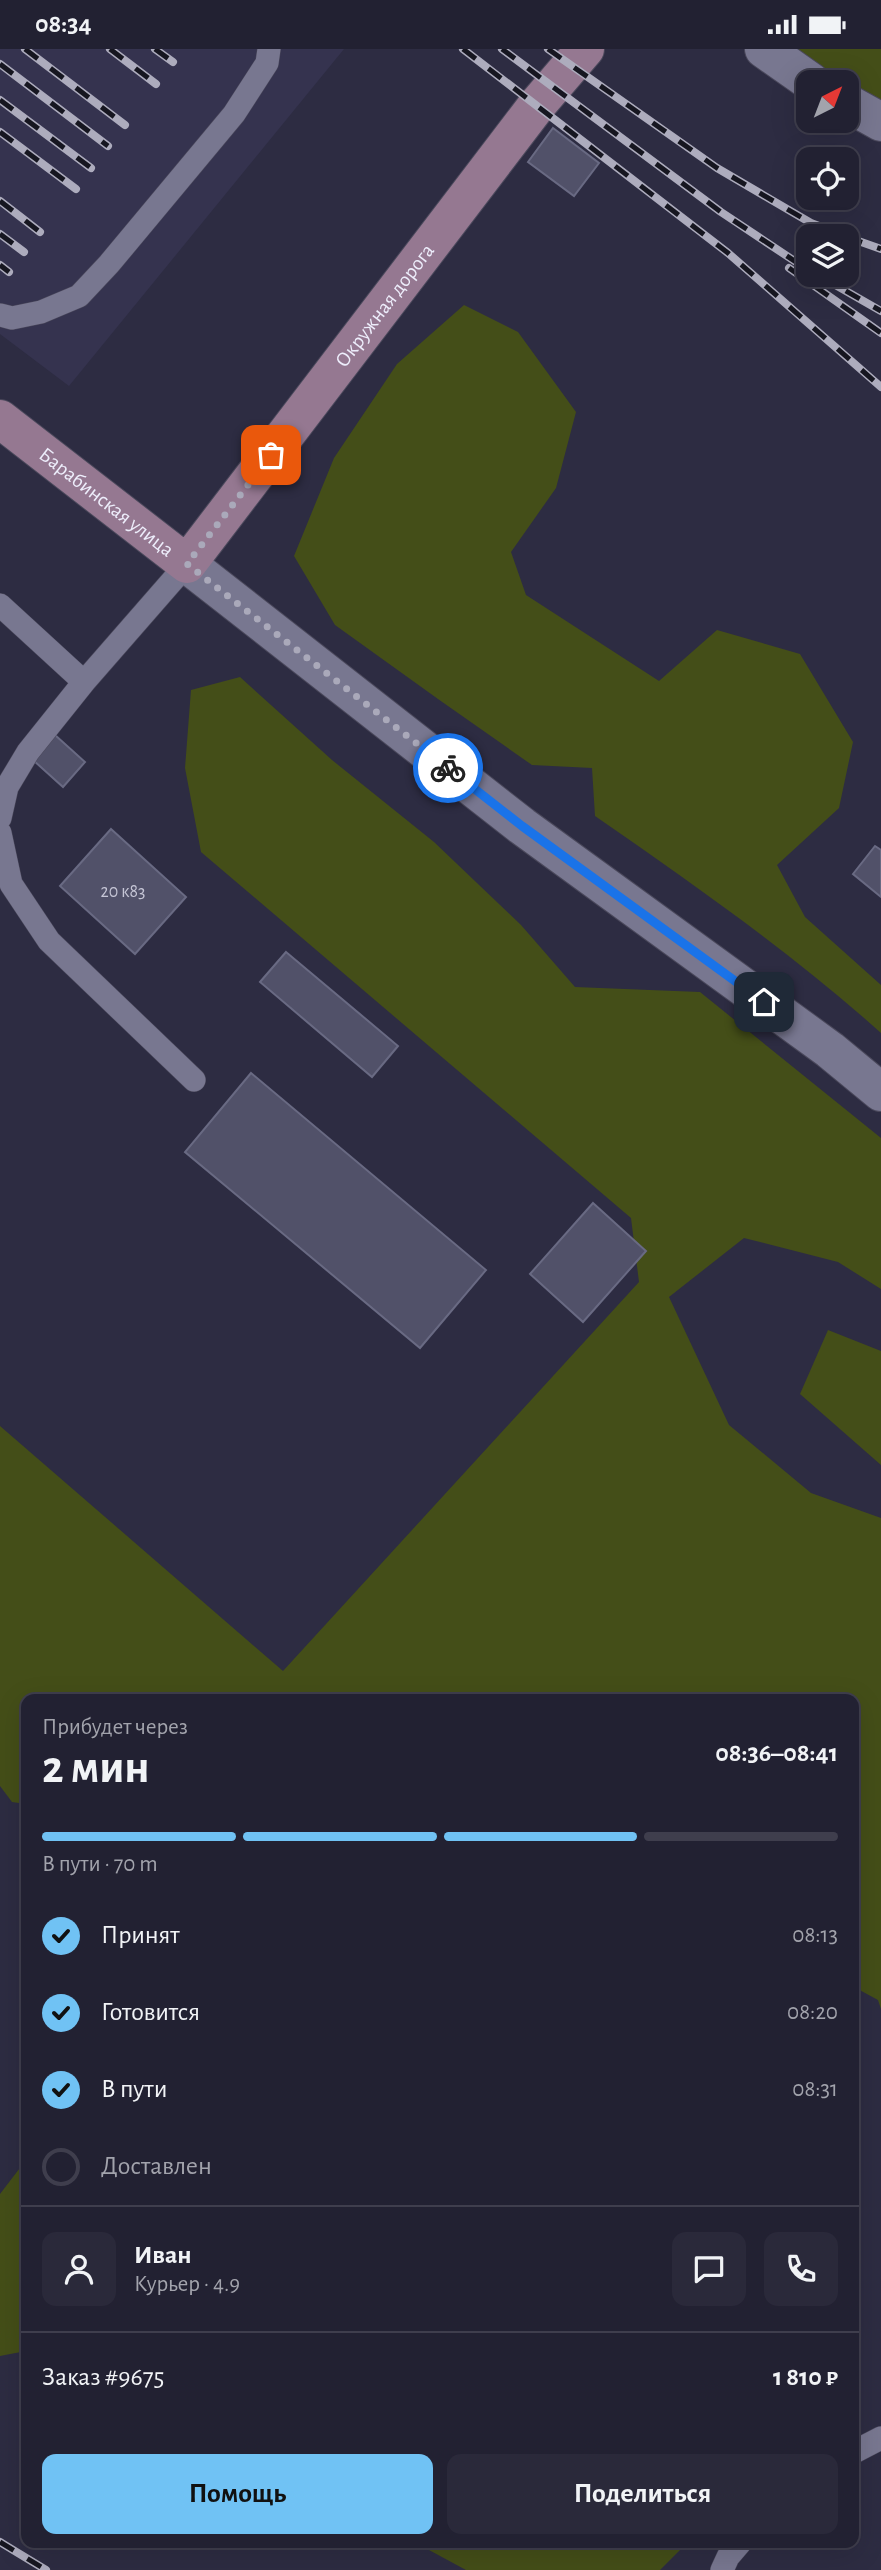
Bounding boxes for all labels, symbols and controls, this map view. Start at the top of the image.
text: 08:34 [35,11,92,37]
north arrow [796,70,859,133]
map controls [796,70,859,287]
button: locate [796,147,859,210]
button: layers [796,224,859,287]
street label: Окружная дорога [331,239,438,371]
pin [241,425,301,485]
icon: bag [252,436,290,474]
street label: Барабинская улица [35,443,178,561]
courier [413,733,483,803]
icon: bike [429,749,467,787]
house number: 20 к83 [101,883,145,901]
pin [734,972,794,1032]
icon: home [745,983,783,1021]
text: Прибудет через [42,1716,188,1739]
text: 08:36–08:41 [715,1740,838,1766]
text: 2 мин [42,1745,150,1791]
text: В пути · 70 m [42,1853,158,1876]
icon: check [42,1917,80,1955]
text: Принят [101,1922,180,1948]
text: 08:13 [792,1924,838,1947]
icon: check [42,1994,80,2032]
text: Готовится [101,1999,200,2025]
text: 08:20 [787,2001,838,2024]
icon: check [42,2071,80,2109]
text: В пути [101,2076,167,2102]
text: 08:31 [792,2078,838,2101]
text: Доставлен [101,2153,212,2179]
button: person [42,2232,116,2306]
button: chat [672,2232,746,2306]
button: phone [764,2232,838,2306]
text: Иван [134,2242,192,2268]
text: Курьер · 4.9 [134,2273,240,2296]
text: Заказ #9675 [42,2364,164,2390]
text: 1 810 ₽ [773,2364,838,2390]
button: Помощь [42,2454,433,2534]
button: Поделиться [447,2454,838,2534]

